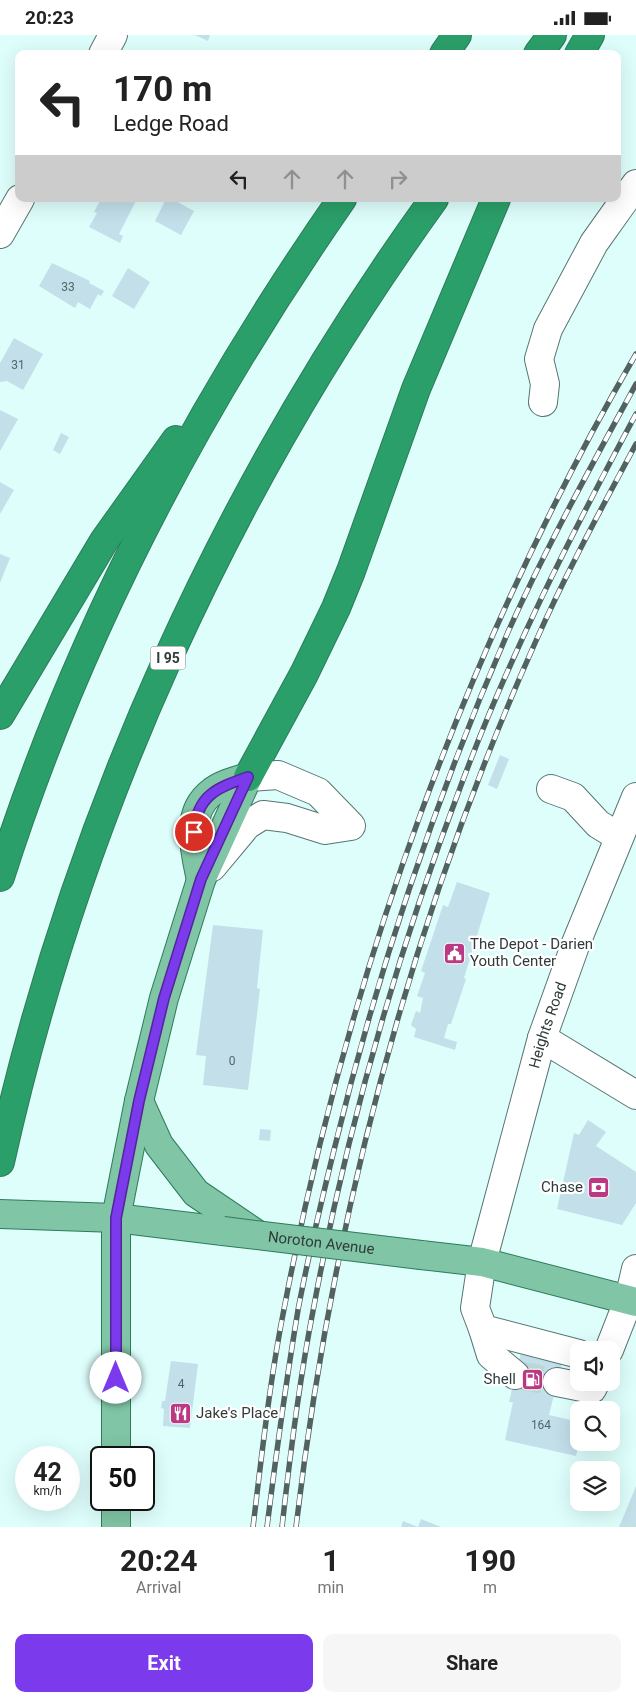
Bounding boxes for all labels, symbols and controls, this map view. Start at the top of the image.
text: 20:23 [25,6,74,29]
text: 170 m [113,69,212,110]
icon: left [30,70,95,135]
text: Ledge Road [113,111,229,136]
icon: left [225,165,253,193]
icon: ahead [278,165,306,193]
icon: ahead [331,165,359,193]
icon: right [384,165,412,193]
house number: 33 [61,280,75,294]
house number: 31 [11,358,25,372]
road number: I 95 [150,647,186,669]
pin [173,811,215,853]
icon: arrive [180,818,208,846]
place label: The Depot - Darien Youth Center [470,935,593,970]
public building icon: The Depot - Darien Youth Center [442,941,466,965]
street label: Heights Road [525,980,570,1070]
house number: 0 [229,1054,236,1068]
bank icon: Chase [587,1175,611,1199]
place label: Chase [541,1178,583,1196]
street label: Noroton Avenue [267,1228,376,1258]
map controls [570,1341,620,1511]
button: sound [570,1341,620,1391]
position arrow [89,1351,141,1403]
fuel station icon: Shell [520,1367,544,1391]
place label: Shell [484,1370,516,1388]
house number: 4 [178,1377,185,1391]
restaurant icon: Jake's Place [168,1401,192,1425]
button: search [570,1401,620,1451]
place label: Jake's Place [196,1404,278,1422]
house number: 164 [531,1418,551,1432]
speed limit sign: 50 [90,1446,155,1511]
text: 42 [33,1458,62,1487]
button: layers [570,1461,620,1511]
text: km/h [33,1484,62,1498]
text: 20:24 [120,1543,197,1578]
text: 1 [322,1543,339,1578]
text: 190 [464,1543,516,1578]
text: Arrival [136,1578,181,1597]
text: min [317,1578,344,1597]
text: m [483,1578,497,1597]
button: Exit [15,1634,313,1692]
button: Share [323,1634,621,1692]

